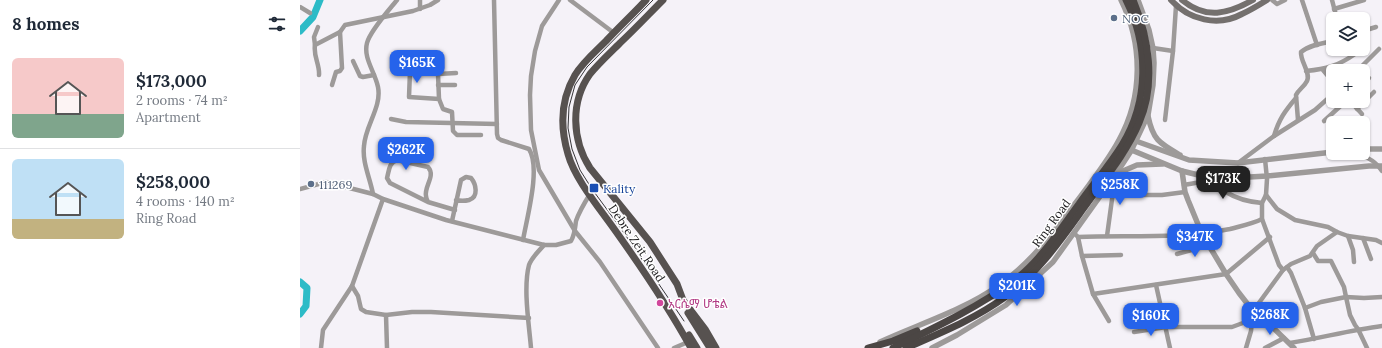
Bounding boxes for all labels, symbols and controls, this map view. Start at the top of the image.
place label: NOC [1122,11,1150,26]
map controls [1326,12,1370,160]
button: layers [1326,12,1370,56]
text: 8 homes [12,13,79,35]
icon: filters [266,13,288,35]
marker: NOC [1109,13,1119,23]
pin: $165K [389,50,445,84]
text: $165K [399,54,435,71]
button: + [1326,64,1370,108]
text: $173,000 [136,70,207,92]
icon: home [44,74,92,122]
text: 2 rooms · 74 m² [136,92,228,109]
text: Apartment [136,109,201,126]
button: − [1326,116,1370,160]
pin: $262K [378,137,434,171]
text: $262K [387,141,425,158]
pin: $173K [1195,166,1251,200]
text: $173K [1205,170,1241,187]
text: $258,000 [136,171,210,193]
pin: $258K [1092,172,1148,206]
icon: home [44,175,92,223]
text: $258K [1101,176,1139,193]
place label: 111269 [319,177,352,192]
marker: 111269 [306,179,316,189]
place label: Kality [603,181,636,196]
marker: Kality [588,182,600,194]
text: 4 rooms · 140 m² [136,193,235,210]
street label: Ring Road [1029,196,1073,250]
street label: Debre Zeit Road [606,201,668,285]
text: Ring Road [136,210,196,227]
pin: $347K [1167,224,1223,258]
text: $347K [1176,228,1214,245]
pin: $201K [989,273,1045,307]
text: $201K [998,277,1036,294]
place label: አርሴማ ሆቴል [668,296,728,311]
marker: አርሴማ ሆቴል [655,298,665,308]
pin: $268K [1242,302,1298,336]
pin: $160K [1123,303,1179,337]
text: $268K [1251,306,1289,323]
text: $160K [1132,307,1170,324]

